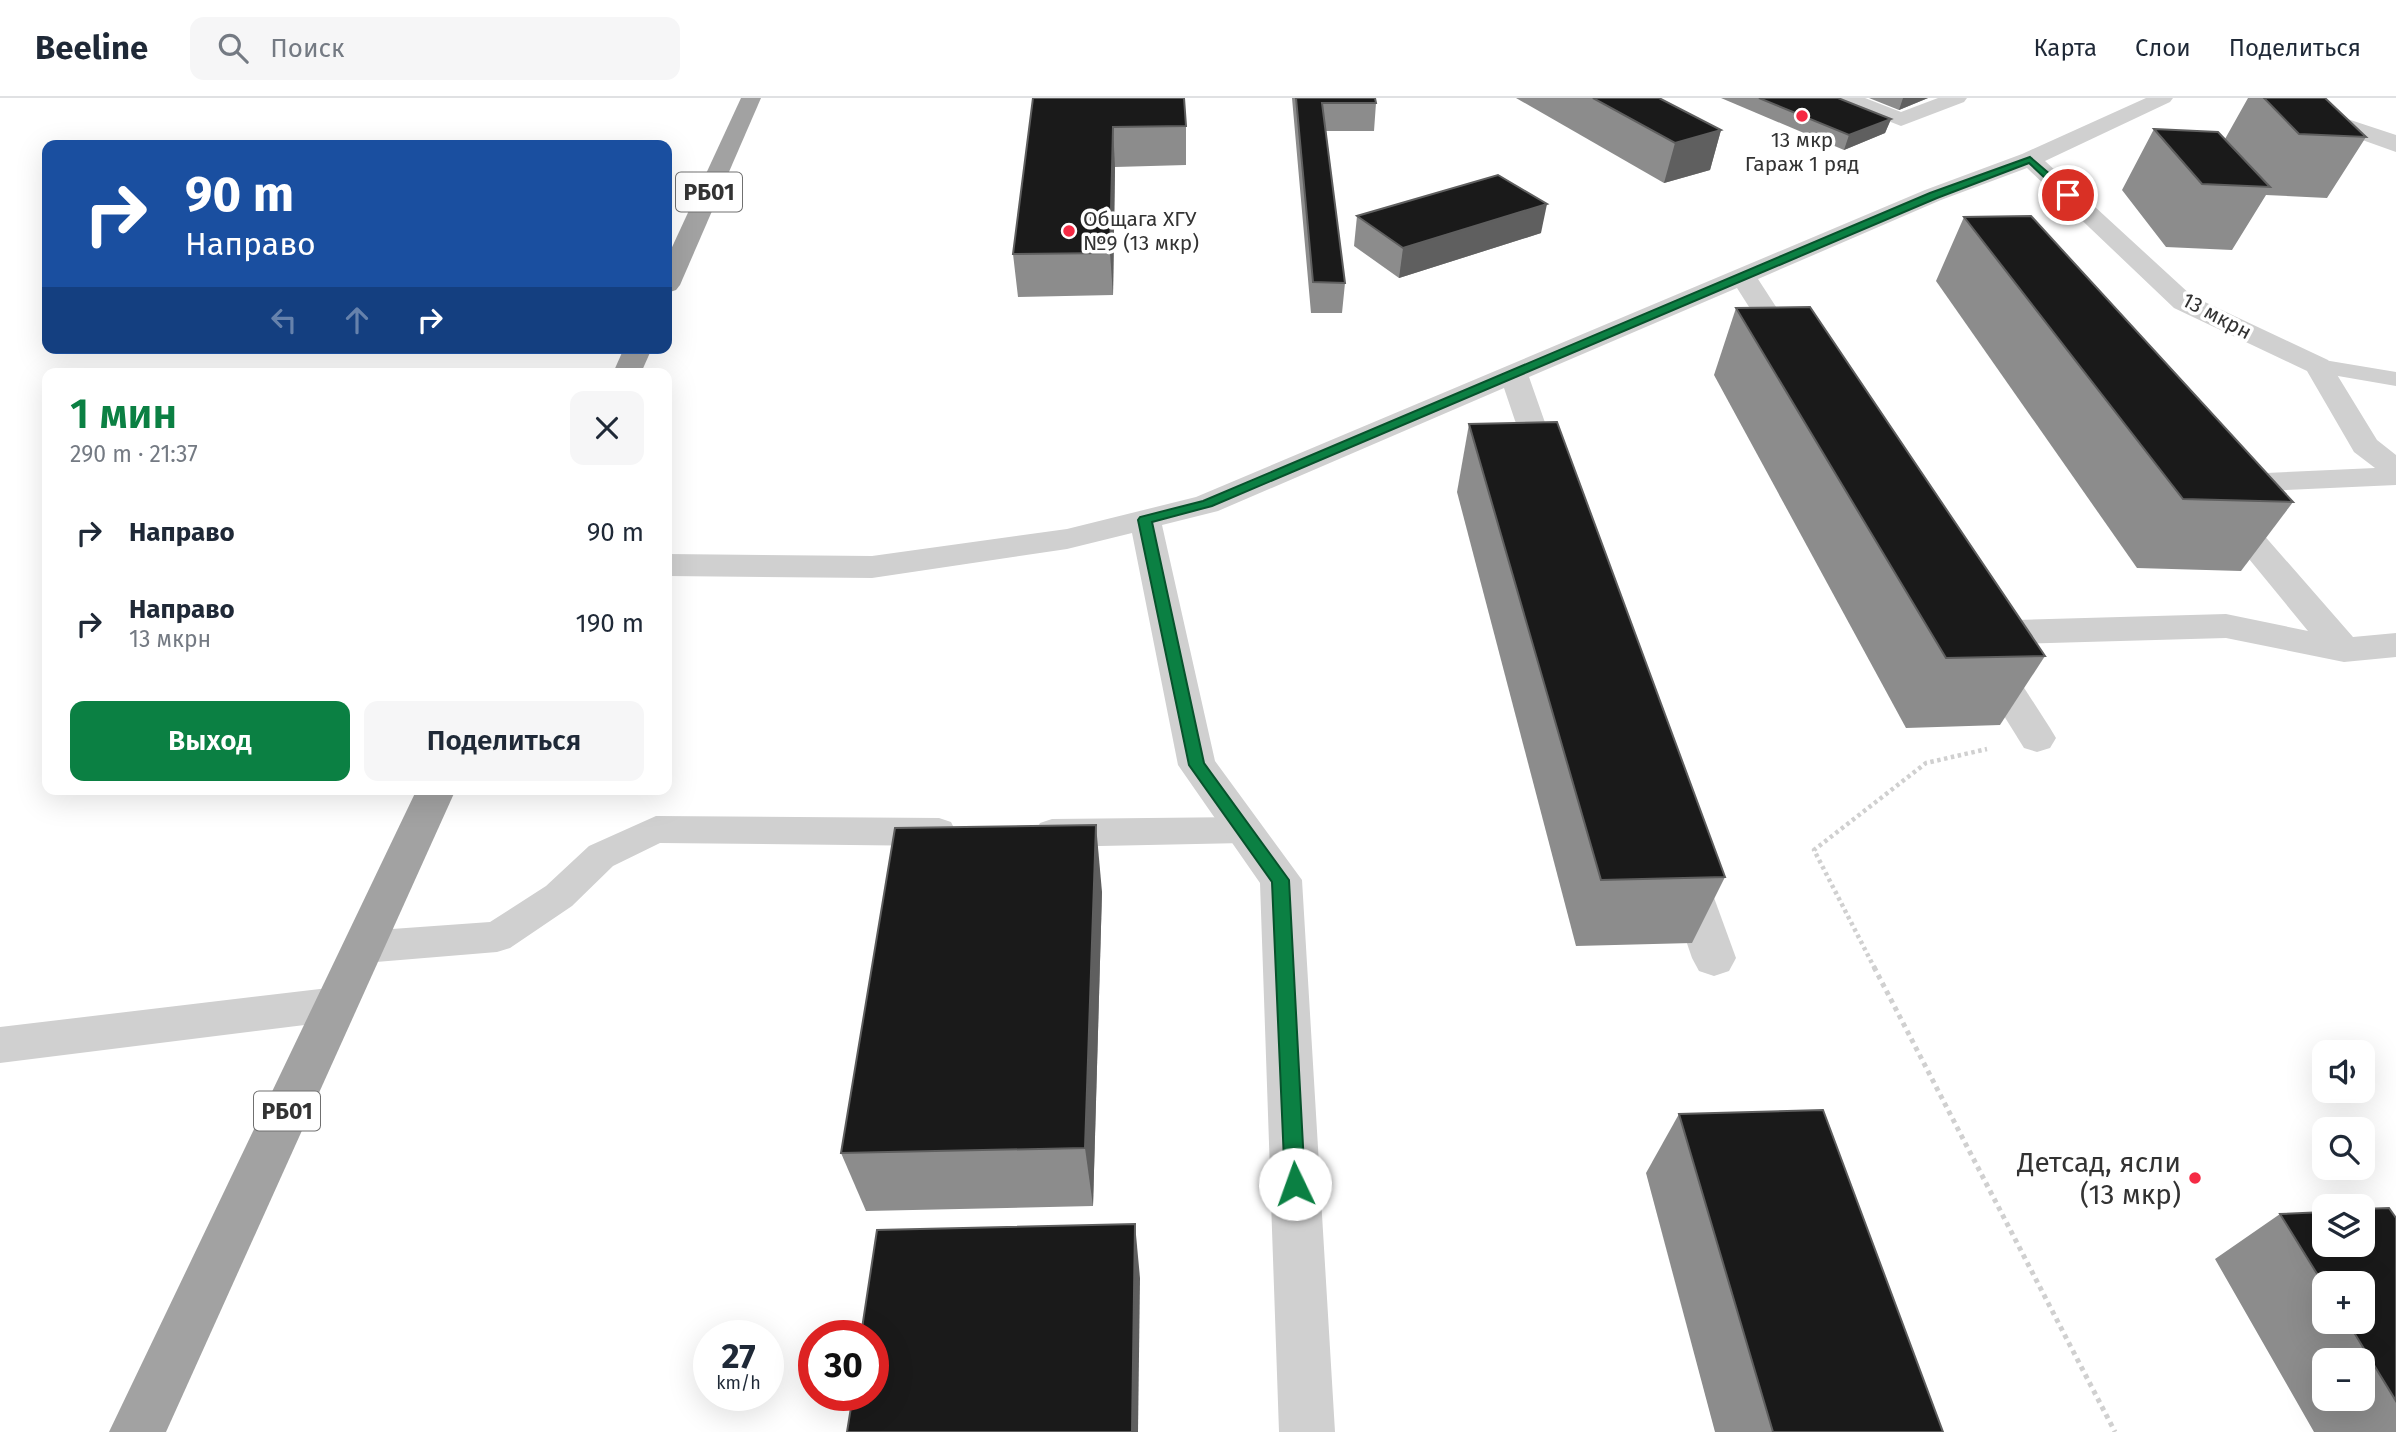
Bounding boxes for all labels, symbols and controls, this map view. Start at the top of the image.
search box [190,17,680,80]
text: Beeline [35,28,148,68]
icon: search [214,29,252,67]
text: Поиск [270,33,344,64]
text: Карта [2033,34,2097,62]
text: Слои [2135,34,2191,62]
text: Поделиться [2229,34,2361,62]
marker: 13 мкр Гараж 1 ряд [1794,108,1810,124]
place label: 13 мкр Гараж 1 ряд [1745,127,1859,177]
text: 90 m [185,165,294,224]
pin [2038,165,2098,225]
icon: right [70,168,161,259]
road number: РБ01 [676,172,742,212]
icon: arrive [2049,176,2087,214]
place label: Общага ХГУ №9 (13 мкр) [1083,206,1199,256]
marker: Общага ХГУ №9 (13 мкр) [1061,223,1077,239]
text: Направо [185,225,316,263]
street label: 13 мкрн [2178,287,2256,345]
icon: left [265,301,303,339]
icon: ahead [338,301,376,339]
icon: right [411,301,449,339]
text: 1 мин [70,389,177,439]
button: close [570,391,644,465]
text: 290 m · 21:37 [70,440,198,468]
icon: right [70,514,108,552]
text: Направо [129,517,235,548]
text: 90 m [587,517,644,548]
text: Направо [129,594,235,625]
icon: right [70,605,108,643]
text: 190 m [575,608,644,639]
text: 13 мкрн [129,625,211,653]
button: Выход [70,701,350,781]
button: Поделиться [364,701,644,781]
map controls [2312,1040,2375,1411]
button: sound [2312,1040,2375,1103]
road number: РБ01 [254,1092,320,1130]
button: search [2312,1117,2375,1180]
place label: Детсад, ясли (13 мкр) [2016,1146,2181,1211]
position arrow [1258,1147,1332,1221]
marker: Детсад, ясли (13 мкр) [2187,1170,2203,1186]
button: layers [2312,1194,2375,1257]
button: + [2312,1271,2375,1334]
speed limit sign: 30 [798,1320,889,1411]
text: 27 [721,1335,756,1377]
button: − [2312,1348,2375,1411]
text: km/h [716,1372,761,1394]

